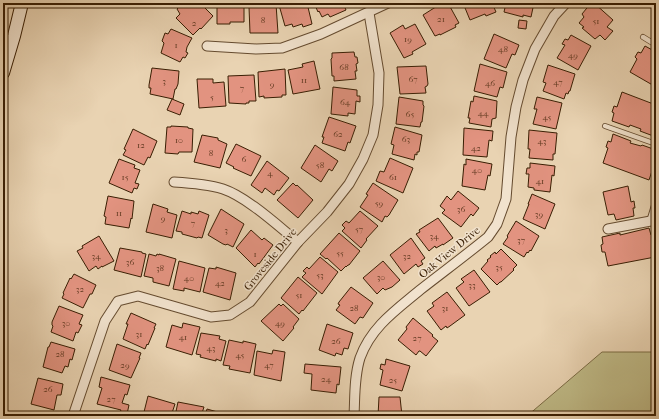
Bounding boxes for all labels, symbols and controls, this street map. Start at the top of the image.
house number: 21 [437,14,445,24]
house number: 8 [261,15,266,25]
house number: 51 [592,16,600,26]
house number: 2 [192,18,197,28]
house number: 19 [404,34,412,44]
house number: 1 [174,40,178,50]
house number: 48 [498,44,508,54]
house number: 49 [568,50,578,60]
house number: 68 [339,62,349,72]
house number: 67 [408,74,418,84]
house number: 11 [301,75,307,85]
house number: 3 [162,76,166,86]
house number: 47 [553,77,563,87]
house number: 46 [485,78,495,88]
house number: 9 [270,79,275,89]
house number: 7 [240,83,245,93]
house number: 5 [210,92,214,102]
house number: 64 [340,97,351,107]
house number: 44 [478,108,489,118]
house number: 65 [406,109,414,119]
house number: 45 [543,112,552,122]
house number: 62 [333,129,343,139]
house number: 63 [402,134,411,144]
house number: 10 [175,135,183,145]
house number: 43 [537,136,547,146]
house number: 12 [137,140,145,150]
house number: 42 [471,143,481,153]
house number: 8 [209,148,214,158]
house number: 6 [242,154,247,164]
house number: 58 [316,160,325,170]
house number: 40 [472,165,482,175]
house number: 4 [267,168,273,178]
house number: 15 [121,172,129,182]
house number: 61 [389,172,397,182]
house number: 41 [536,176,544,186]
house number: 59 [375,198,384,208]
house number: 36 [457,204,465,214]
house number: 11 [116,208,122,218]
house number: 39 [535,209,543,219]
house number: 9 [161,213,166,223]
house number: 7 [191,218,196,228]
street label: Oak View Drive [416,223,483,281]
house number: 57 [355,224,364,234]
house number: 3 [224,225,228,235]
street label: Groveside Drive [241,225,300,293]
house number: 34 [429,231,439,241]
house number: 37 [517,235,526,245]
house number: 55 [336,248,344,258]
house number: 1 [253,249,257,259]
house number: 34 [91,251,101,261]
house number: 32 [403,251,412,261]
house number: 36 [126,257,134,267]
house number: 35 [495,262,503,272]
house number: 38 [156,263,165,273]
house number: 53 [316,270,324,280]
house number: 30 [377,272,385,282]
house number: 40 [184,273,194,283]
house number: 42 [215,278,225,288]
house number: 33 [468,280,476,290]
house number: 32 [76,284,85,294]
house number: 51 [295,290,303,300]
house number: 28 [349,303,359,313]
house number: 31 [442,303,448,313]
house number: 30 [62,318,70,328]
house number: 49 [275,318,285,328]
house number: 31 [136,329,142,339]
house number: 41 [179,332,187,342]
house number: 27 [413,333,422,343]
house number: 26 [331,336,341,346]
house number: 43 [206,343,216,353]
house number: 28 [55,349,65,359]
house number: 45 [236,350,245,360]
house number: 29 [120,360,130,370]
house number: 47 [264,360,274,370]
house number: 24 [321,374,332,384]
house number: 25 [389,375,397,385]
house number: 26 [43,384,53,394]
house number: 27 [107,394,116,404]

